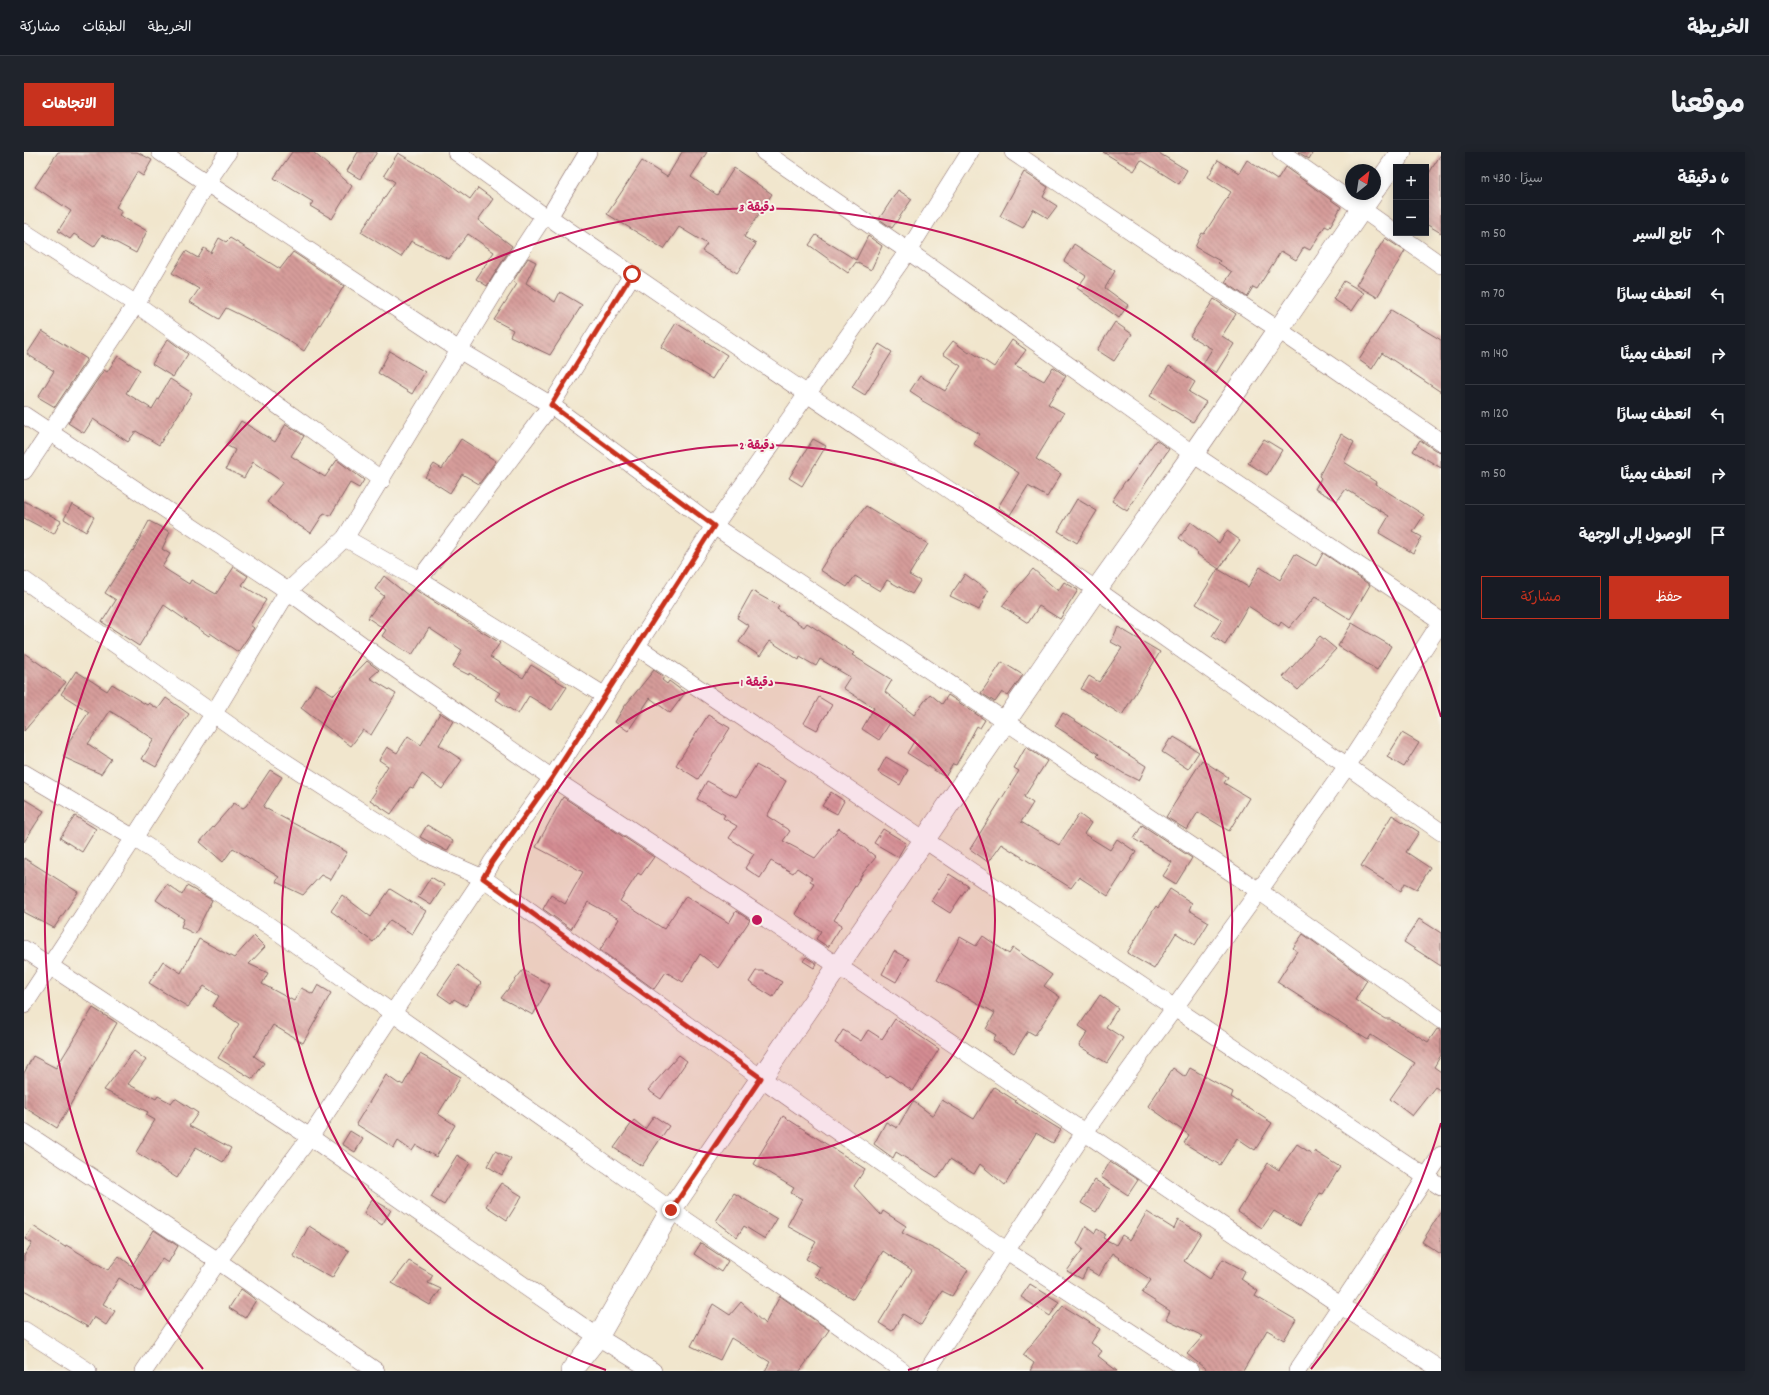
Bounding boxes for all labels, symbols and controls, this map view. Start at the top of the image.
text: الخريطة [1687,16,1749,43]
text: مشاركة [20,18,60,38]
text: الطبقات [82,18,126,38]
text: الخريطة [148,18,191,38]
button: الاتجاهات [24,83,114,126]
text: موقعنا [1671,87,1745,127]
north arrow [1345,164,1381,200]
map controls [1393,164,1429,236]
button: + [1393,164,1429,200]
text: 6 دقيقة [1678,168,1729,192]
text: سيرًا · 430 m [1481,170,1543,189]
text: 3 دقيقة [739,200,775,217]
button: − [1393,200,1429,236]
icon: ahead [1707,224,1729,246]
text: 50 m [1481,225,1506,244]
text: تابع السير [1634,225,1691,247]
route start [623,265,641,283]
icon: left [1707,284,1729,306]
text: 70 m [1481,285,1505,304]
text: انعطف يسارًا [1617,285,1691,307]
icon: right [1707,344,1729,366]
text: 140 m [1481,345,1508,364]
text: انعطف يمينًا [1621,345,1691,367]
icon: left [1707,404,1729,426]
text: 120 m [1481,405,1509,424]
text: انعطف يسارًا [1617,405,1691,427]
text: 2 دقيقة [739,438,775,455]
icon: right [1707,464,1729,486]
text: 50 m [1481,465,1506,484]
text: انعطف يمينًا [1621,465,1691,487]
icon: arrive [1707,524,1729,546]
text: الوصول إلى الوجهة [1579,525,1691,547]
button: مشاركة [1481,576,1601,619]
button: حفظ [1609,576,1729,619]
text: 1 دقيقة [740,675,774,692]
centre of rings [750,913,764,927]
route end [662,1201,680,1219]

